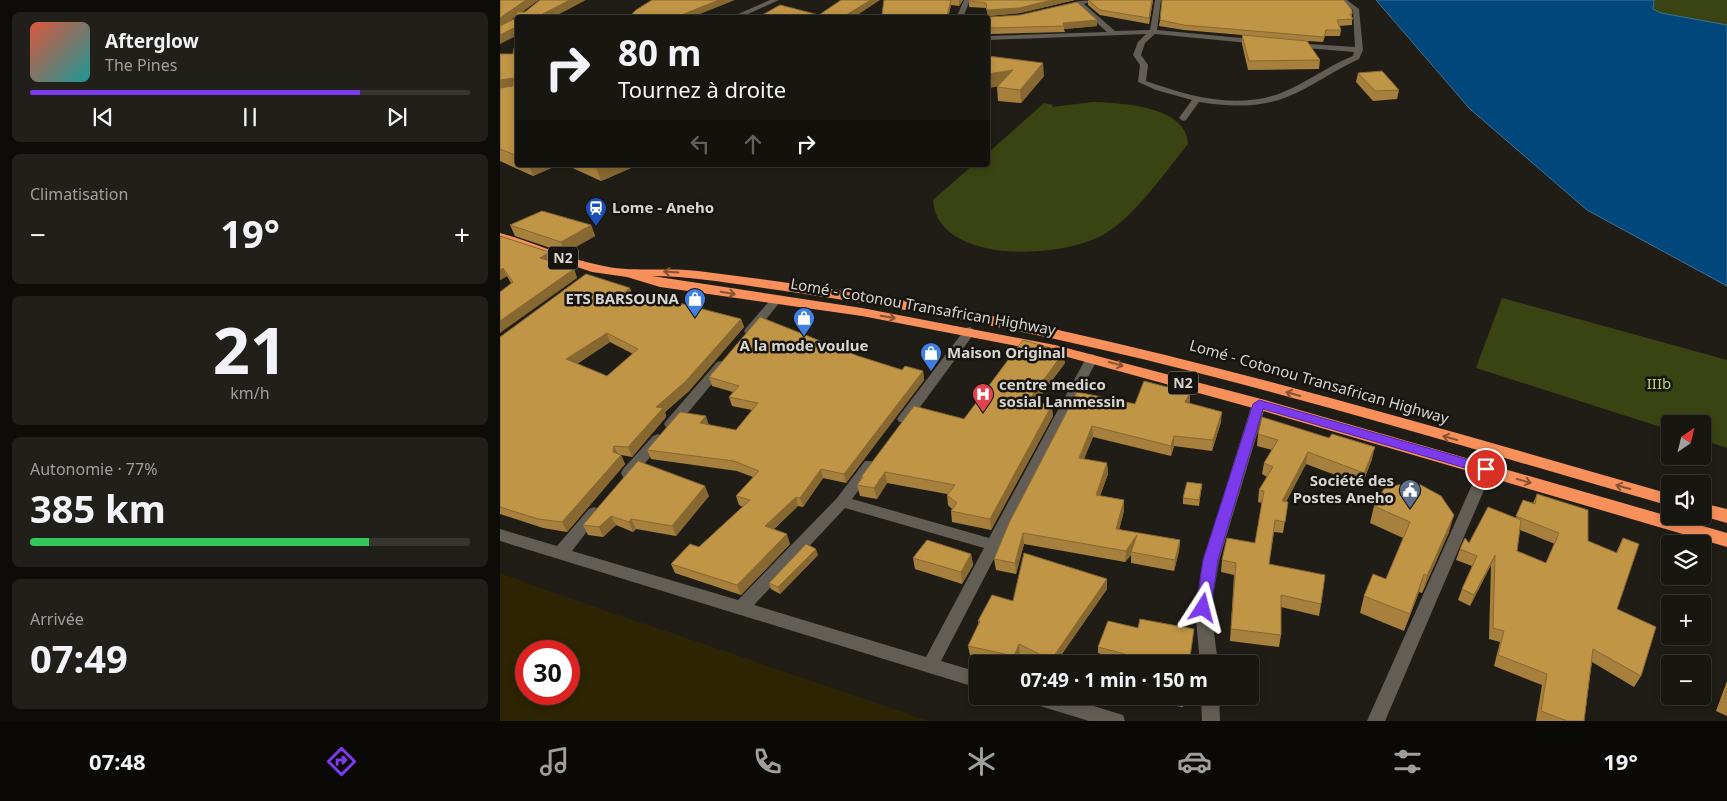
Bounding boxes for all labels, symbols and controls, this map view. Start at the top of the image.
text: Afterglow [105,28,199,54]
text: 80 m [618,29,701,76]
icon: right [535,35,600,100]
text: The Pines [105,54,177,76]
text: Tournez à droite [618,74,786,104]
icon: previous [89,103,117,131]
icon: pause [236,103,264,131]
icon: next [383,103,411,131]
icon: left [686,130,714,158]
icon: ahead [739,130,767,158]
icon: right [792,130,820,158]
text: Climatisation [30,183,128,205]
station icon: Lome - Aneho [584,196,608,227]
place label: Lome - Aneho [612,197,714,217]
text: 19° [220,207,280,259]
text: − [30,215,46,253]
text: + [454,215,470,253]
road number: N2 [548,247,578,270]
one-way arrow [664,267,680,276]
street label: Lomé - Cotonou Transafrican Highway [789,273,1058,339]
shop icon: ETS BARSOUNA [683,287,707,318]
place label: ETS BARSOUNA [566,288,680,308]
one-way arrow [719,288,735,298]
text: 21 [213,305,287,393]
shop icon: A la mode voulue [792,306,816,337]
one-way arrow [880,312,896,322]
street label: Lomé - Cotonou Transafrican Highway [1187,334,1452,428]
place label: A la mode voulue [740,335,868,355]
shop icon: Maison Original [919,341,943,372]
place label: Maison Original [947,342,1065,362]
one-way arrow [1107,360,1123,370]
road number: N2 [1168,372,1198,394]
park label: IIIb [1647,373,1671,393]
place label: centre medico sosial Lanmessin [999,374,1125,411]
text: km/h [230,382,270,404]
hospital icon: centre medico sosial Lanmessin [971,382,995,413]
one-way arrow [1286,388,1302,398]
north arrow [1661,415,1711,465]
map controls [1661,415,1711,705]
one-way arrow [1442,432,1458,442]
pin [1465,448,1507,490]
icon: arrive [1472,455,1500,483]
text: Autonomie · 77% [30,458,157,480]
place label: Société des Postes Aneho [1293,470,1394,507]
button: sound [1661,475,1711,525]
one-way arrow [1516,476,1532,486]
public building icon: Société des Postes Aneho [1398,478,1422,509]
one-way arrow [1616,481,1632,491]
text: 385 km [30,482,166,534]
button: layers [1661,535,1711,585]
position arrow [1176,581,1228,633]
button: + [1661,595,1711,645]
text: Arrivée [30,608,84,630]
text: 07:49 [30,632,128,684]
speed limit sign: 30 [515,640,580,705]
button: − [1661,655,1711,705]
text: 07:49 · 1 min · 150 m [1020,667,1208,693]
icon: directions [324,744,359,779]
icon: music [537,744,572,779]
icon: phone [750,744,785,779]
icon: climate [964,744,999,779]
icon: car [1177,744,1212,779]
icon: filters [1390,744,1425,779]
text: 07:48 [89,746,146,776]
text: 19° [1603,746,1638,776]

